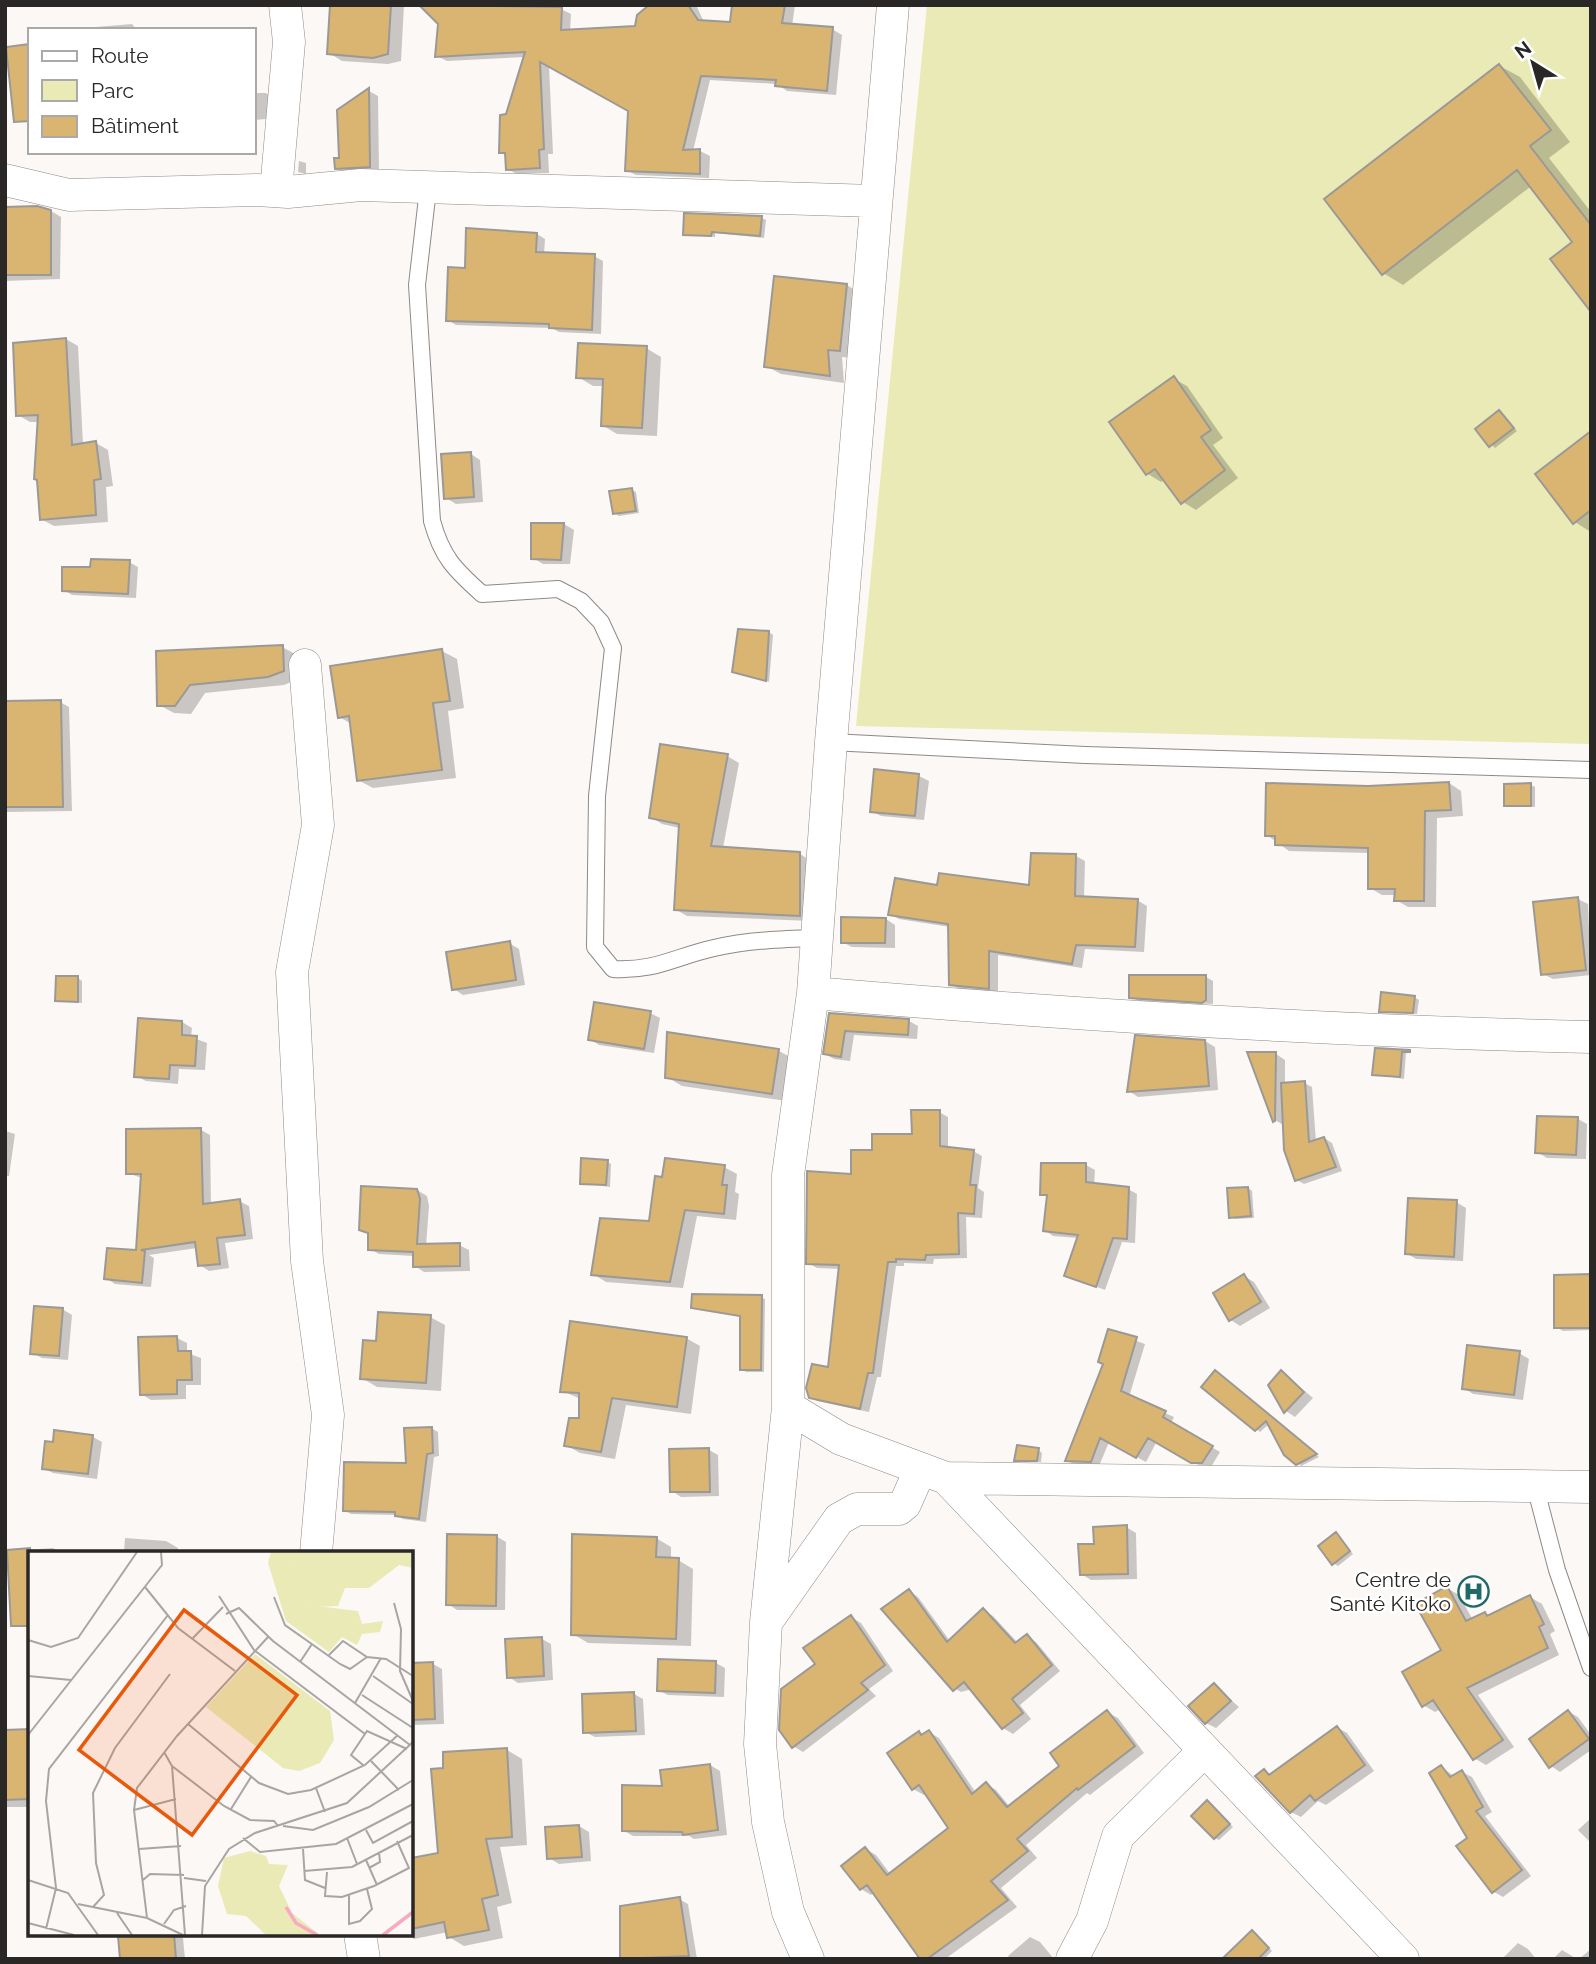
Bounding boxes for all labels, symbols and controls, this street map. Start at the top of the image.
legend [28,28,256,154]
north arrow [1498,28,1568,98]
text: N [1510,36,1535,63]
text: Route [91,43,149,68]
text: Parc [91,78,134,103]
text: Bâtiment [91,113,179,138]
inset map [28,1551,413,1936]
place label: Centre de Santé Kitoko [1330,1567,1451,1616]
hospital icon: Centre de Santé Kitoko [1457,1575,1491,1609]

